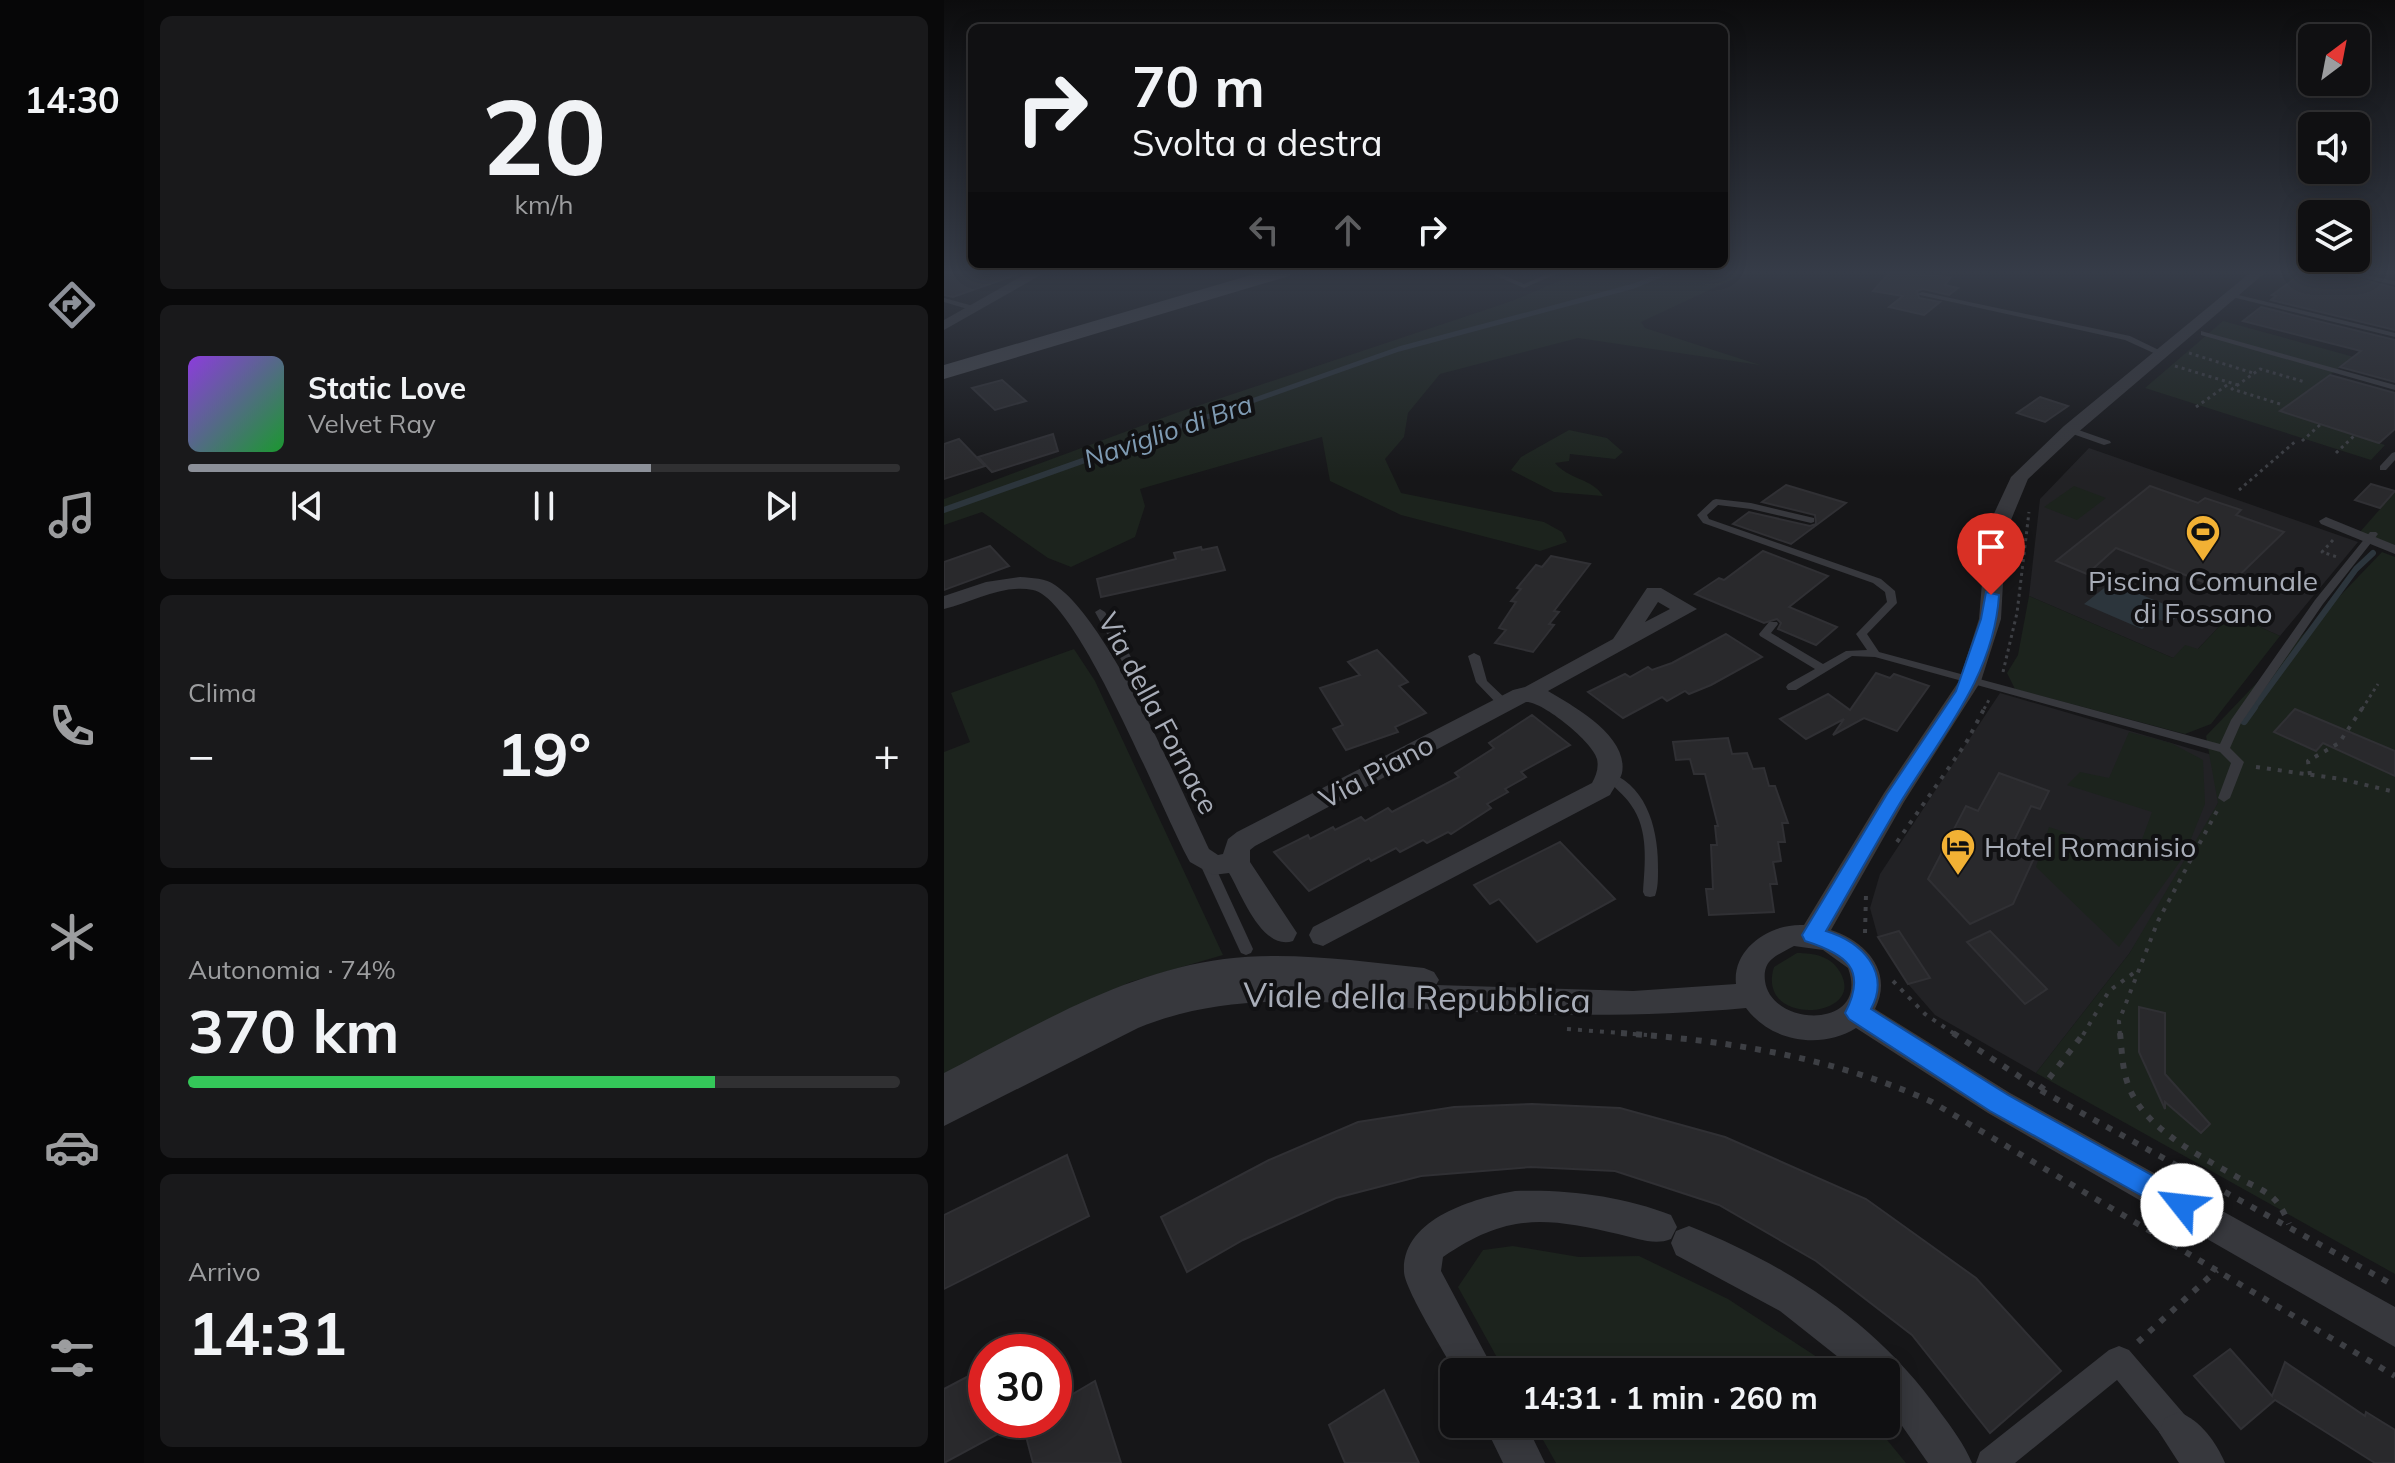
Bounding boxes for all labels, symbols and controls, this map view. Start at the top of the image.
north arrow [2298,24,2370,96]
map controls [2298,24,2370,272]
text: 70 m [1132,51,1265,121]
icon: right [1000,56,1104,160]
text: 20 [482,70,606,201]
text: 14:30 [24,77,120,122]
button: sound [2298,112,2370,184]
text: Svolta a destra [1132,120,1383,165]
text: km/h [515,188,573,221]
button: layers [2298,200,2370,272]
icon: left [1242,208,1286,252]
icon: ahead [1326,208,1370,252]
icon: right [1410,208,1454,252]
icon: directions [44,277,100,333]
text: Static Love [308,369,466,407]
water label: Naviglio di Bra [1080,387,1256,475]
text: Velvet Ray [308,407,436,440]
icon: previous [285,484,329,528]
icon: pause [522,484,566,528]
icon: next [759,484,803,528]
icon: music [44,487,100,543]
pin [1957,513,2025,595]
sports icon: Piscina Comunale di Fossano [2184,513,2222,563]
icon: arrive [1969,525,2013,569]
place label: Piscina Comunale di Fossano [2088,563,2318,630]
street label: Via della Fornace [1091,606,1227,820]
text: Clima [188,676,257,709]
icon: phone [44,698,100,754]
text: 19° [497,716,591,791]
street label: Via Piano [1313,726,1439,816]
text: − [188,727,214,782]
text: + [874,727,900,782]
hotel icon: Hotel Romanisio [1939,827,1977,877]
place label: Hotel Romanisio [1984,829,2196,864]
icon: climate [44,909,100,965]
text: Autonomia · 74% [188,953,396,986]
street label: Viale della Repubblica [1243,972,1591,1022]
text: 370 km [188,993,400,1068]
icon: car [44,1119,100,1175]
position arrow [2140,1163,2224,1247]
text: Arrivo [188,1255,261,1288]
text: 14:31 [188,1295,347,1370]
icon: filters [44,1330,100,1386]
speed limit sign: 30 [968,1334,1072,1438]
text: 14:31 · 1 min · 260 m [1522,1379,1818,1417]

